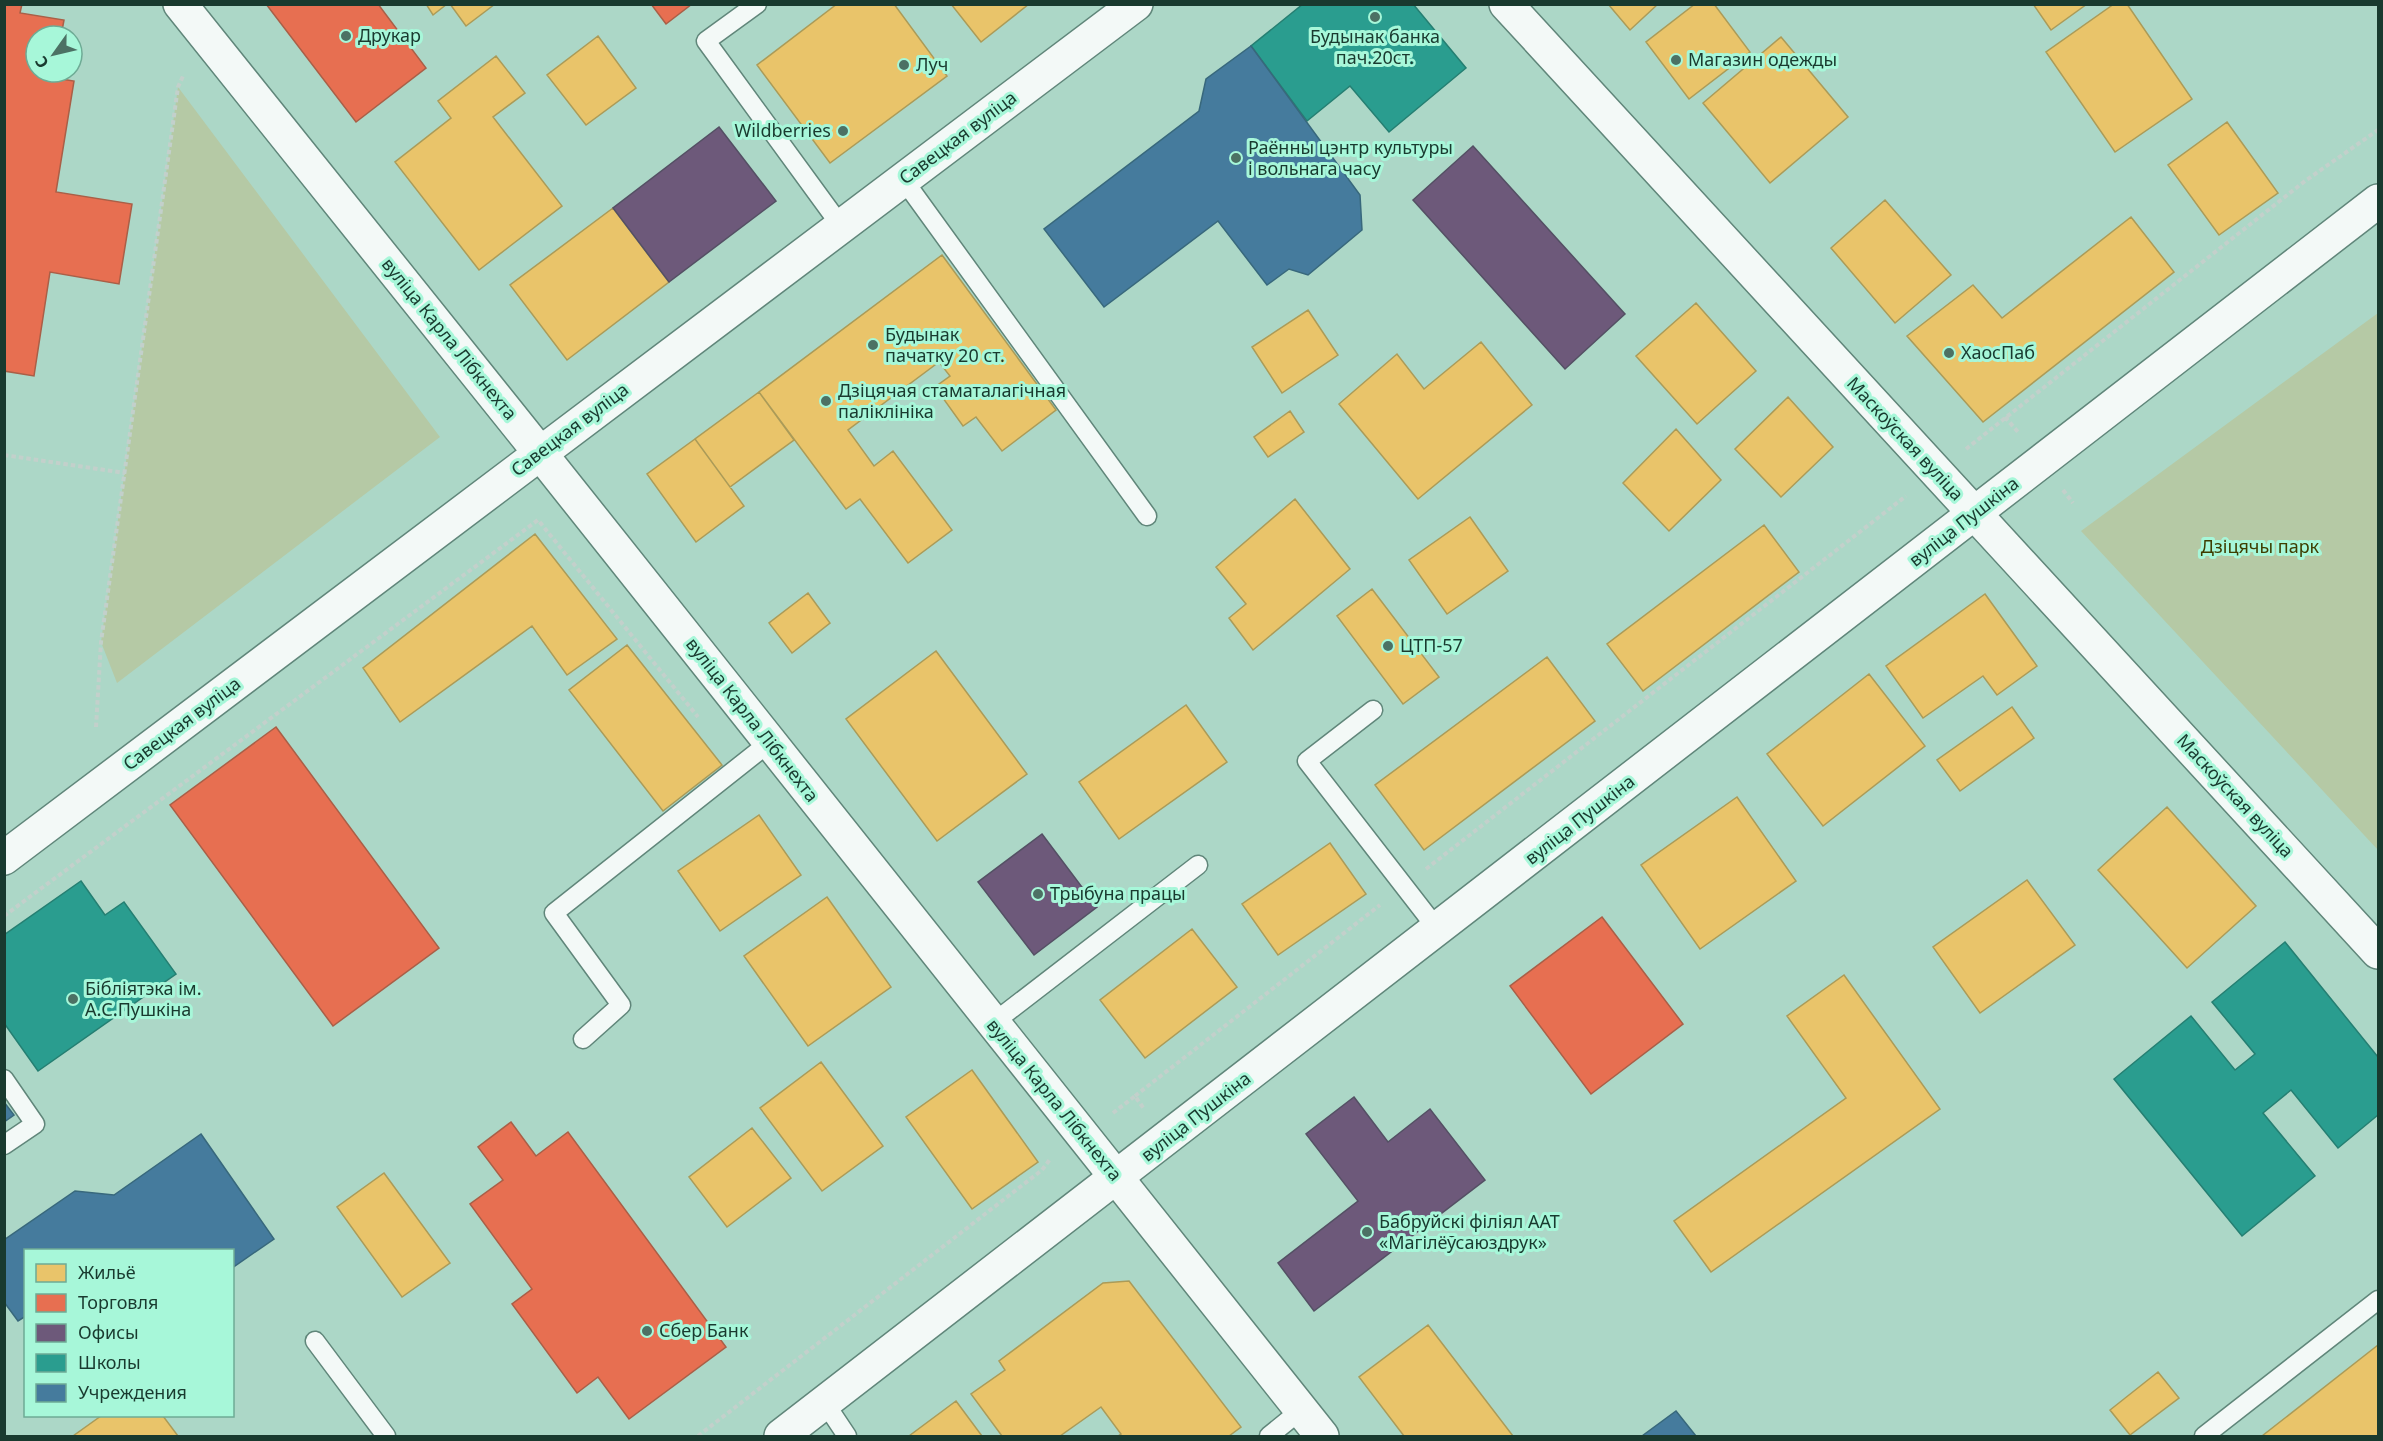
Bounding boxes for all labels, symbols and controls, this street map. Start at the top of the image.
marker: Будынак банка пач.20ст. [1368,10,1382,24]
place label: Друкар [358,23,421,47]
north arrow [24,24,84,84]
place label: Будынак банка пач.20ст. [1310,24,1440,69]
marker: Друкар [339,29,353,43]
place label: Магазин одежды [1688,47,1837,71]
text: С [30,52,54,73]
place label: Луч [916,52,948,76]
marker: Магазин одежды [1669,53,1683,67]
marker: Луч [897,58,911,72]
street label: Савецкая вуліца [894,85,1021,189]
place label: Wildberries [734,118,831,142]
marker: Wildberries [836,124,850,138]
place label: Раённы цэнтр культуры і вольнага часу [1248,135,1453,180]
marker: Раённы цэнтр культуры і вольнага часу [1229,151,1243,165]
street label: вуліца Карла Лібкнехта [377,252,523,424]
place label: Будынак пачатку 20 ст. [885,322,1005,367]
marker: Будынак пачатку 20 ст. [866,338,880,352]
place label: ХаосПаб [1961,340,2035,364]
marker: ХаосПаб [1942,346,1956,360]
street label: Маскоўская вуліца [1842,371,1969,505]
street label: Савецкая вуліца [506,377,633,481]
place label: Дзіцячая стаматалагічная паліклініка [838,378,1066,423]
marker: Дзіцячая стаматалагічная паліклініка [819,394,833,408]
street label: вуліца Пушкіна [1904,471,2023,572]
park label: Дзіцячы парк [2201,534,2320,558]
street label: вуліца Карла Лібкнехта [681,632,824,806]
place label: ЦТП-57 [1400,633,1463,657]
marker: ЦТП-57 [1381,639,1395,653]
street label: Савецкая вуліца [118,671,245,775]
street label: Маскоўская вуліца [2172,728,2299,862]
street label: вуліца Пушкіна [1520,769,1639,870]
place label: Трыбуна працы [1050,881,1186,905]
marker: Трыбуна працы [1031,887,1045,901]
place label: Бібліятэка ім. А.С.Пушкіна [85,976,201,1021]
marker: Бібліятэка ім. А.С.Пушкіна [66,992,80,1006]
street label: вуліца Карла Лібкнехта [982,1013,1128,1185]
street label: вуліца Пушкіна [1136,1066,1255,1167]
place label: Бабруйскі філіял ААТ «Магілёўсаюздрук» [1379,1209,1560,1254]
marker: Бабруйскі філіял ААТ «Магілёўсаюздрук» [1360,1225,1374,1239]
legend [24,1249,234,1417]
text: Жильё [78,1260,136,1284]
text: Торговля [78,1290,158,1314]
place label: Сбер Банк [659,1318,749,1342]
text: Офисы [78,1320,139,1344]
marker: Сбер Банк [640,1324,654,1338]
text: Школы [78,1350,141,1374]
text: Учреждения [78,1380,187,1404]

